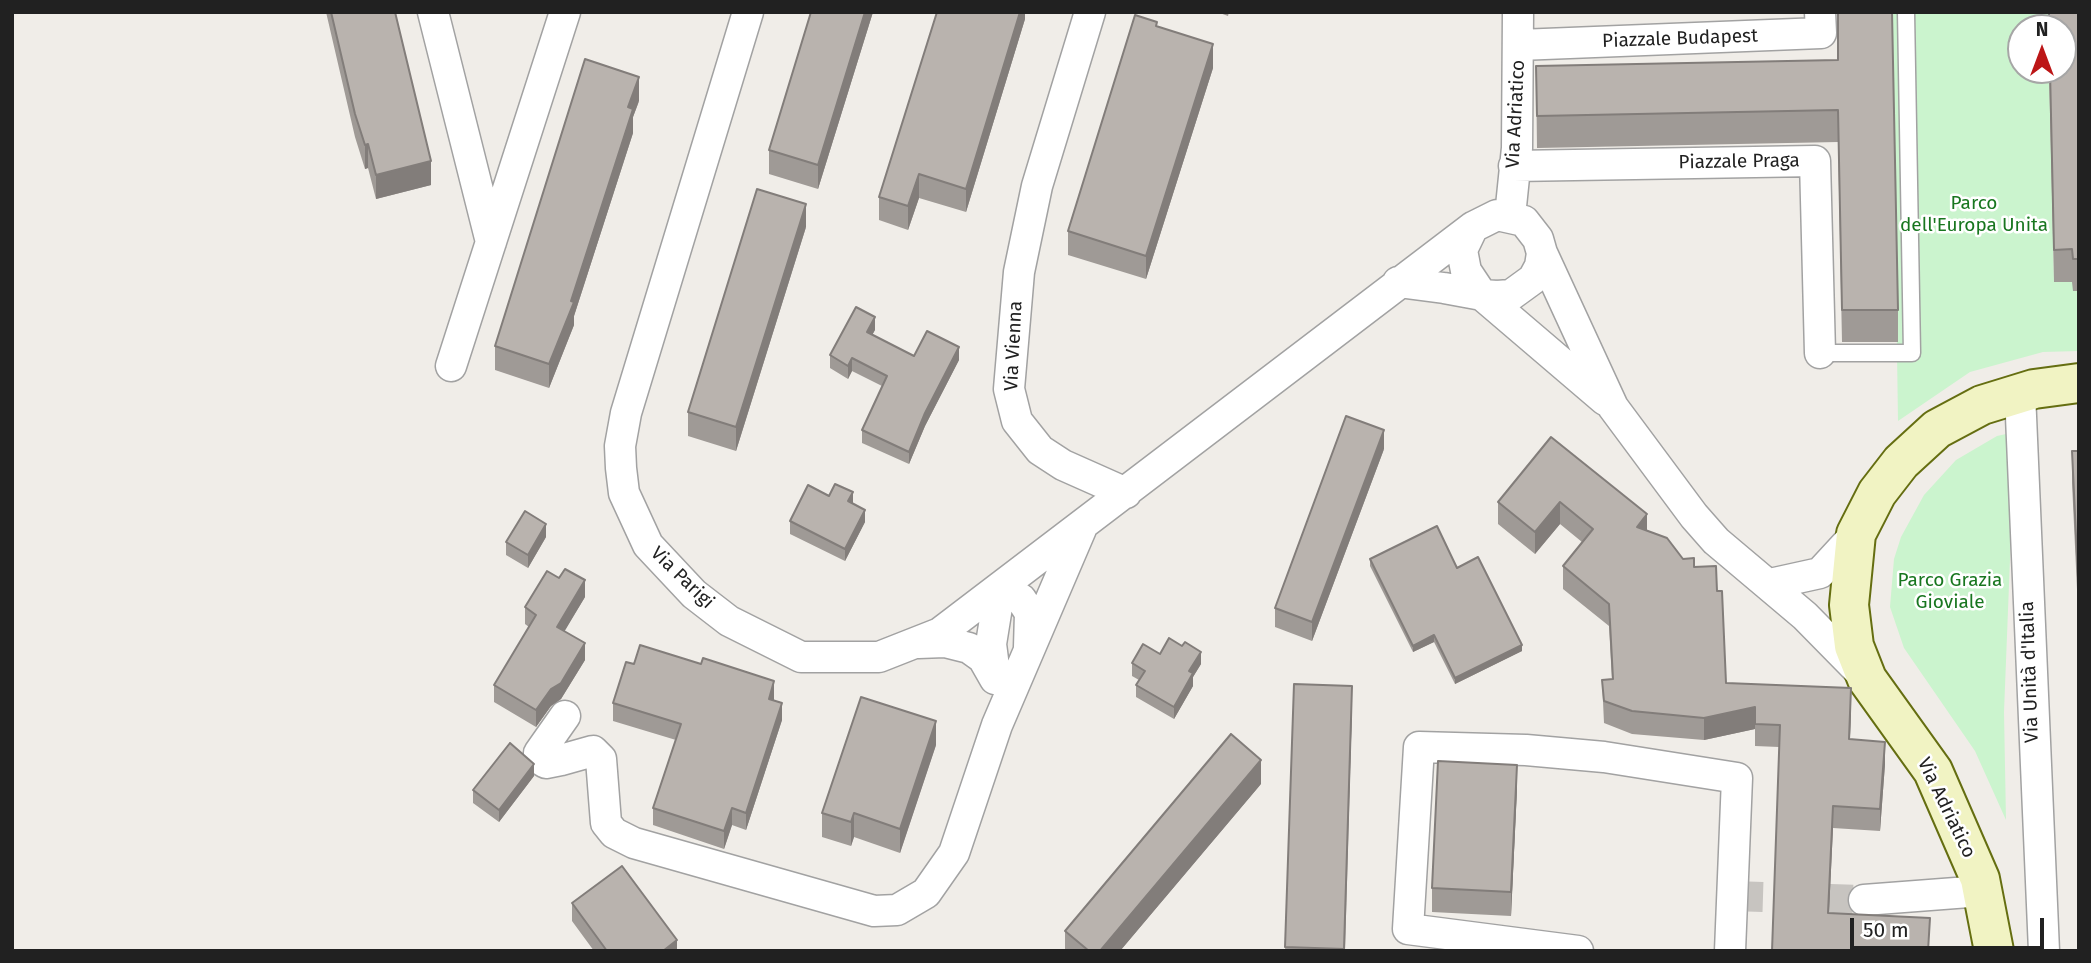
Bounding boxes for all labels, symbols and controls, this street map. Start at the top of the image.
north arrow [2007,14,2077,84]
text: N [2036,18,2048,41]
street label: Piazzale Budapest [1602,25,1758,53]
street label: Via Adriatico [1502,59,1530,169]
street label: Piazzale Praga [1678,150,1800,174]
park label: Parco dell'Europa Unita [1900,193,2048,237]
street label: Via Vienna [1000,300,1028,392]
street label: Via Parigi [645,542,719,614]
park label: Parco Grazia Gioviale [1898,570,2002,614]
street label: Via Unità d'Italia [2016,601,2044,743]
street label: Via Adriatico [1912,754,1980,862]
scale bar [1853,904,2047,948]
text: 50 m [1863,917,1909,943]

